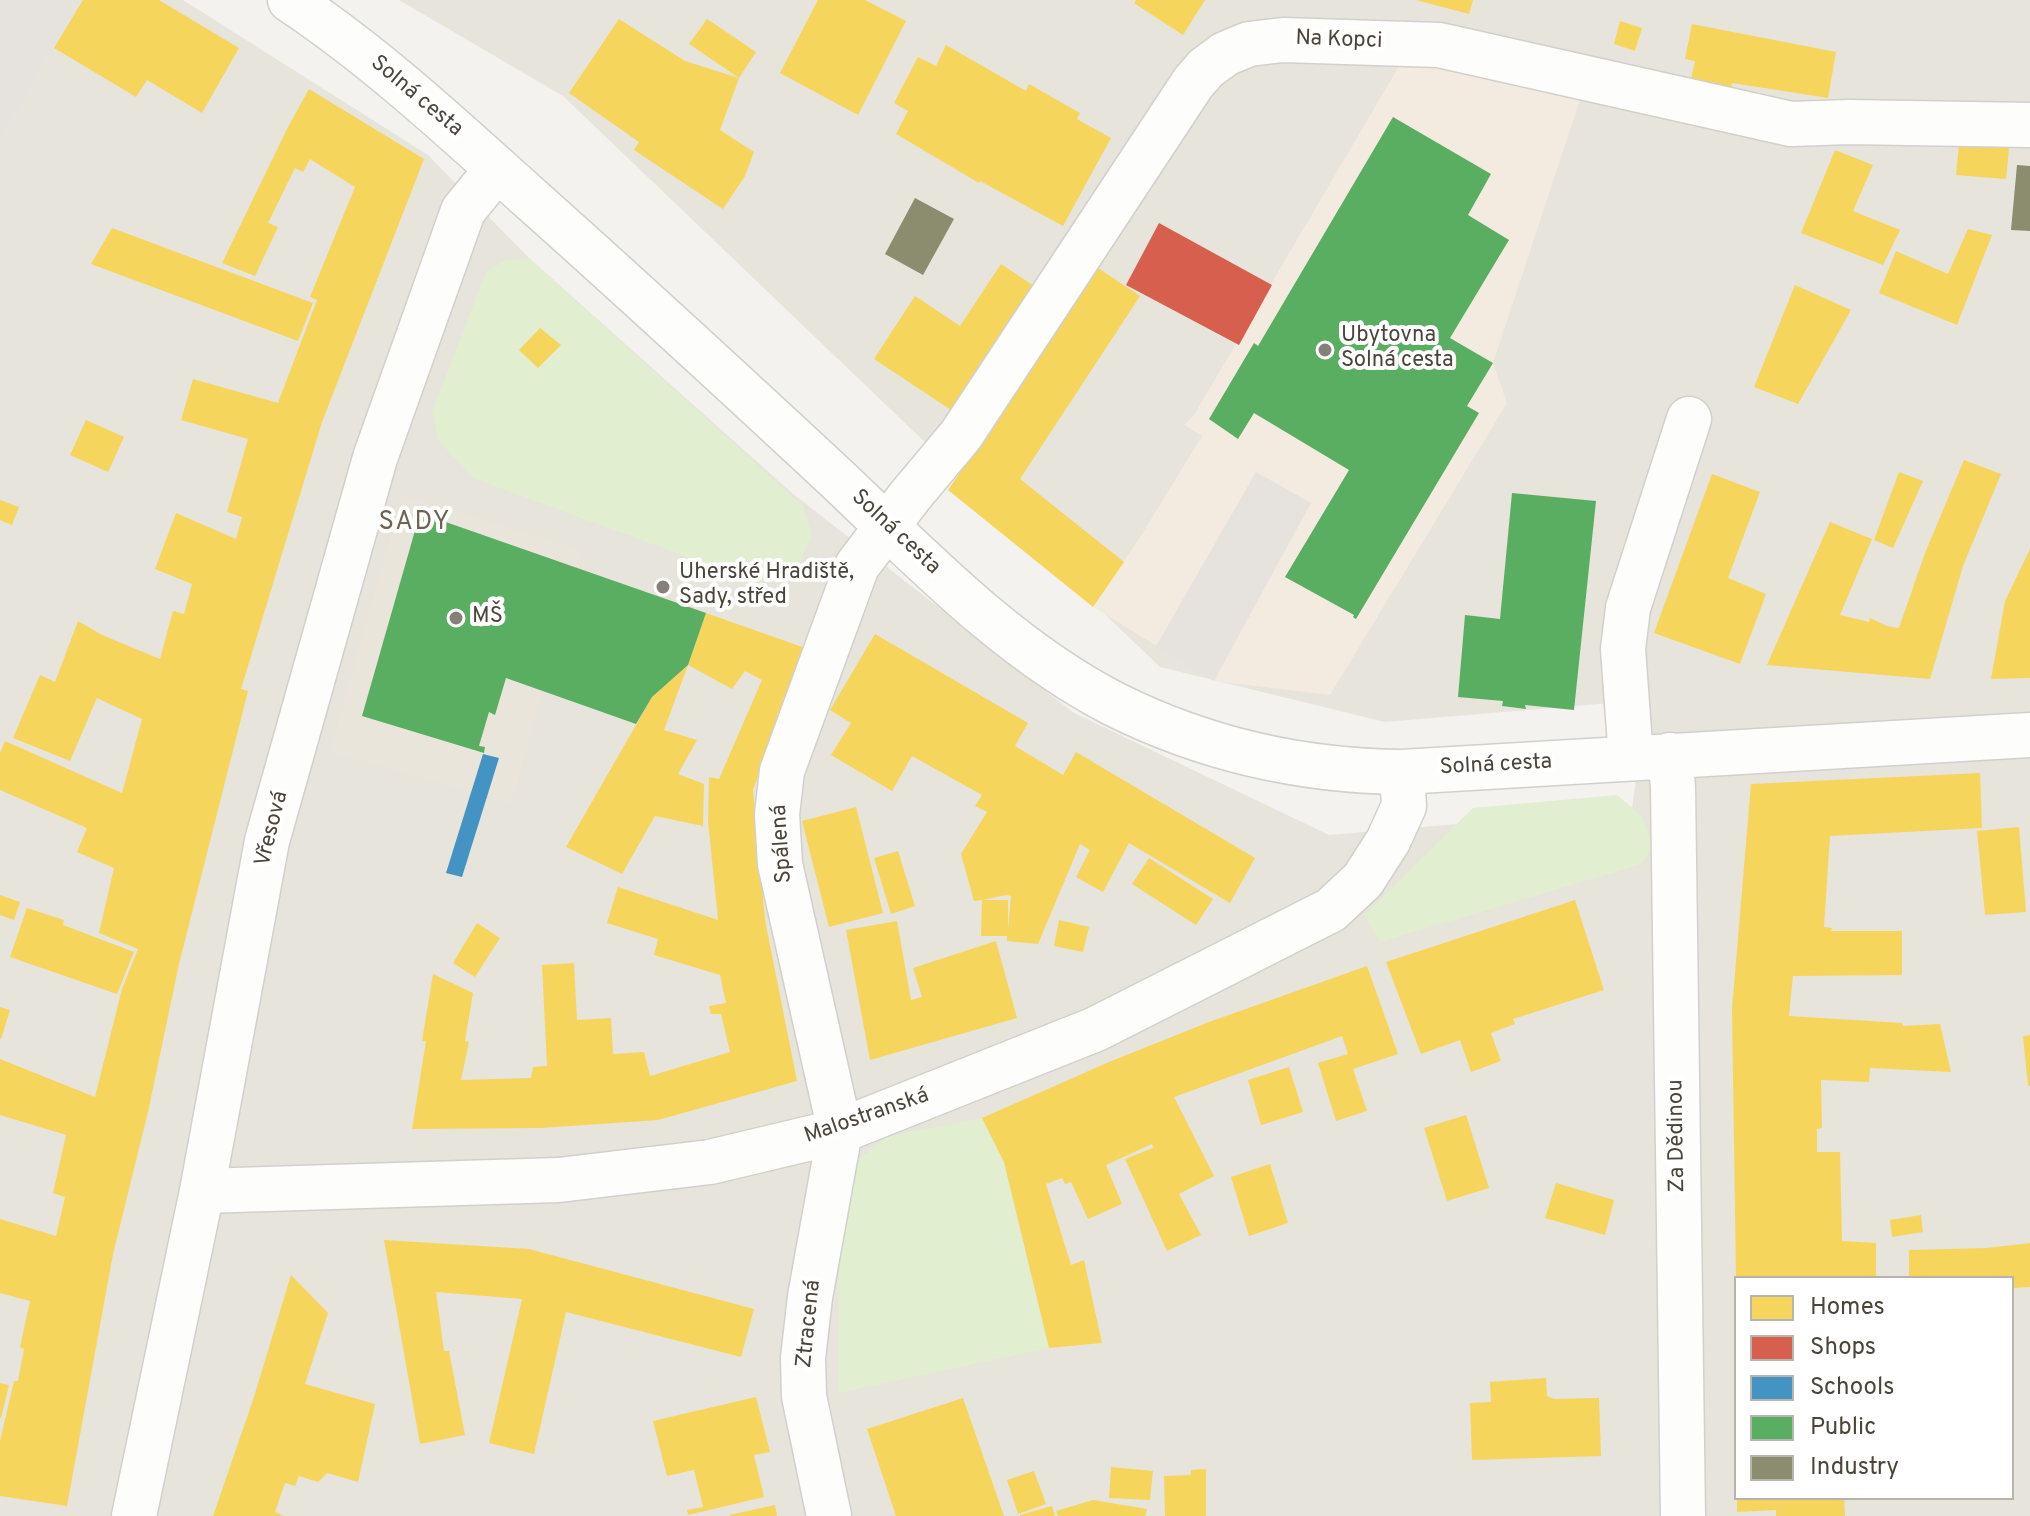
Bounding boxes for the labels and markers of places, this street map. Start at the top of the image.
place label: Ubytovna Solná cesta [1341,324,1454,376]
marker: Ubytovna Solná cesta [1316,341,1334,359]
place label: Uherské Hradiště, Sady, střed [679,561,854,612]
marker: Uherské Hradiště, Sady, střed [654,578,672,596]
place label: MŠ [472,605,503,631]
marker: MŠ [447,609,465,627]

